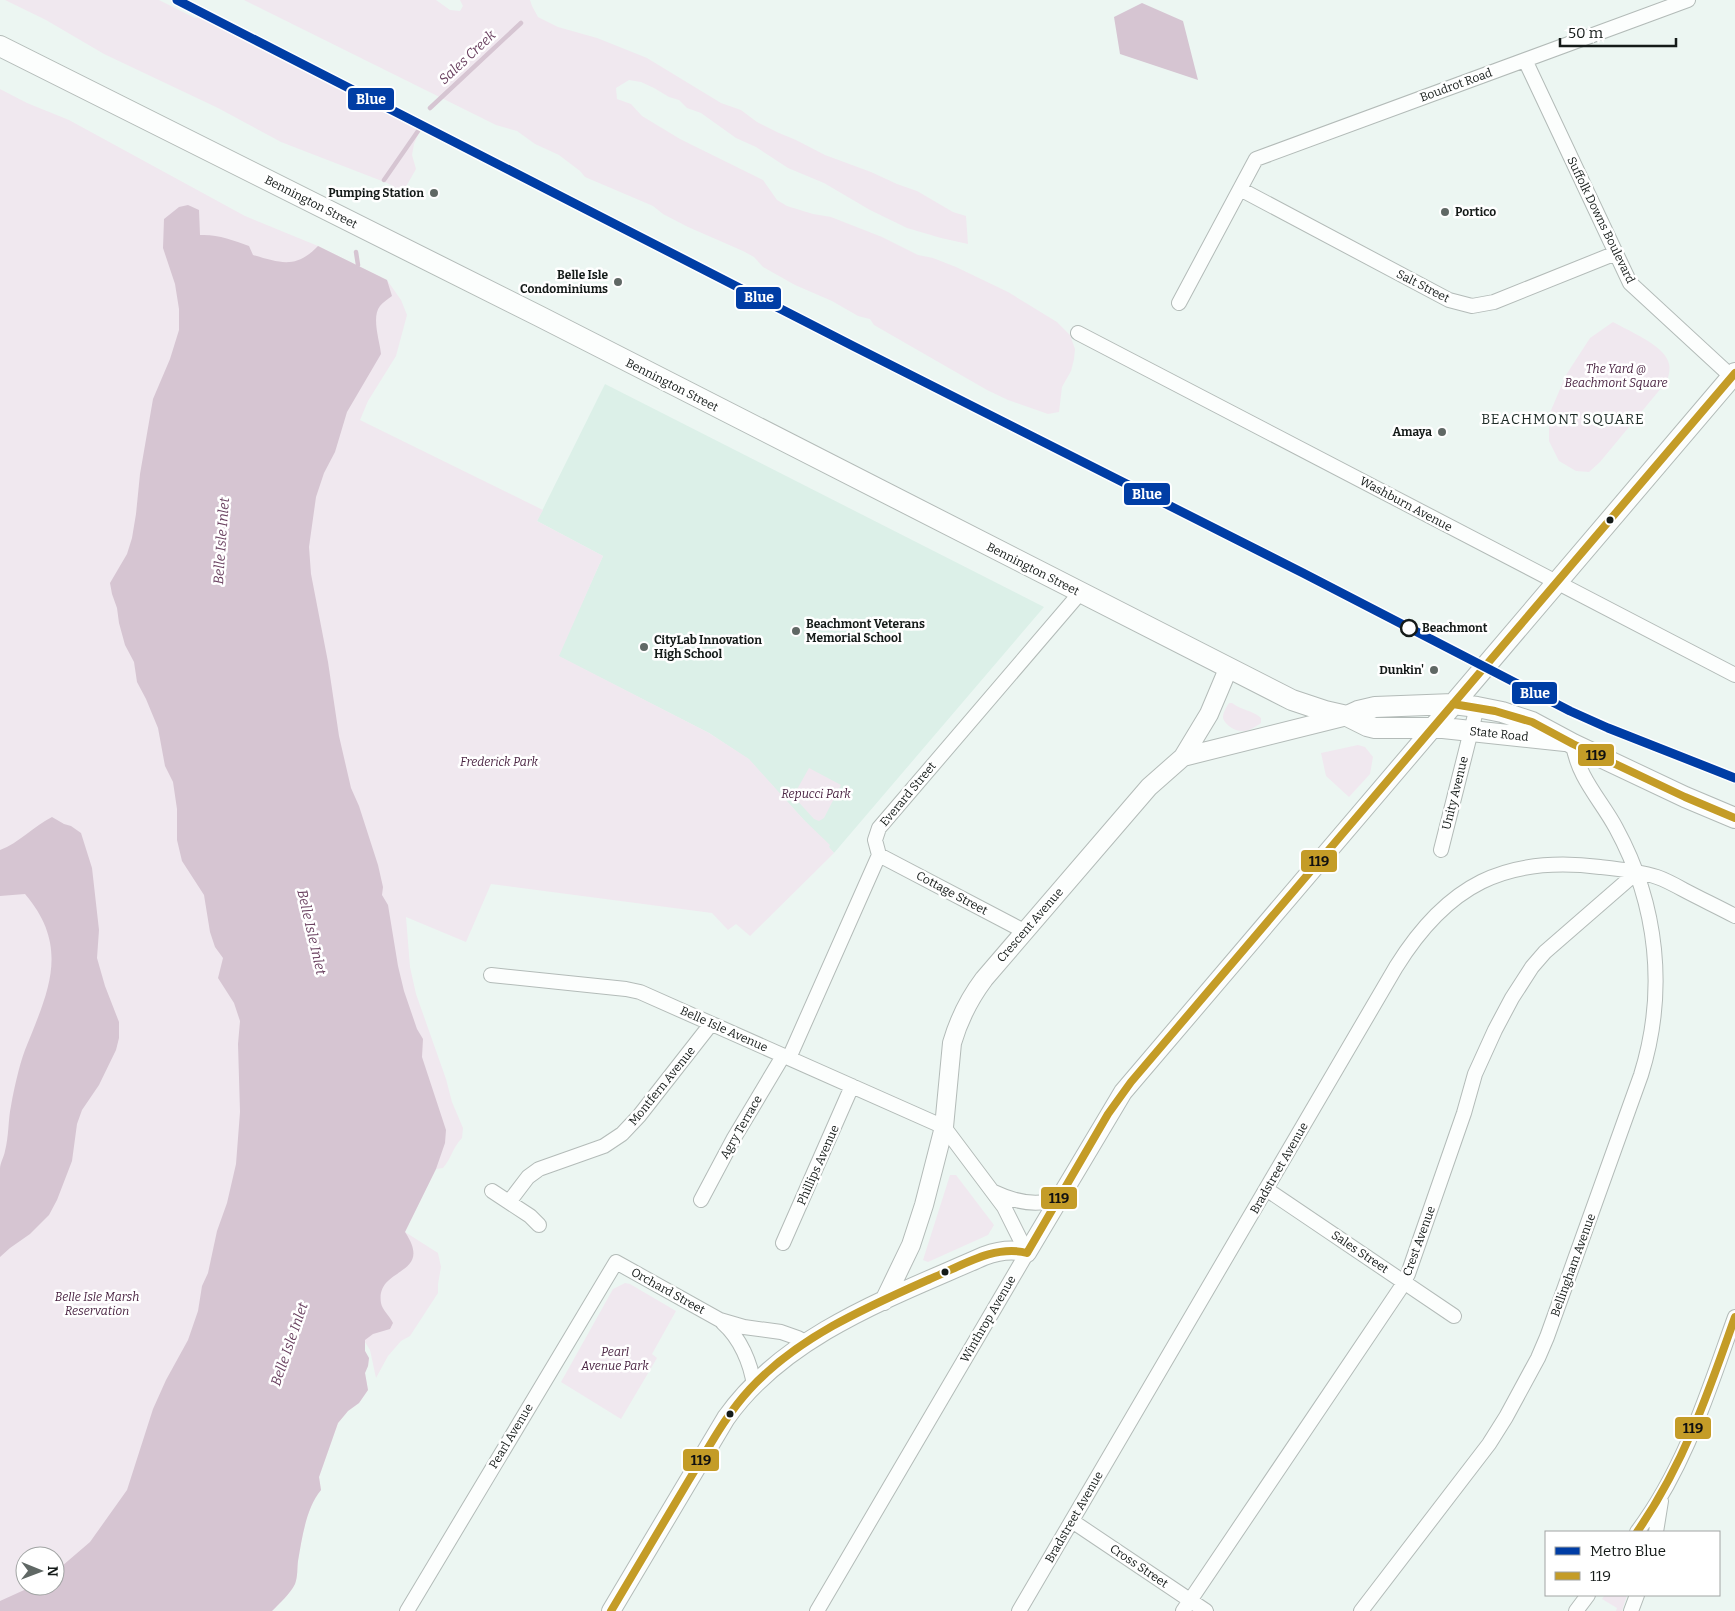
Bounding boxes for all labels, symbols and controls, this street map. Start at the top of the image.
scale bar [1560,15,1676,47]
text: 50 m [1568,24,1604,42]
water label: Sales Creek [435,26,500,88]
street label: Boudrot Road [1418,65,1494,105]
line badge: Blue [347,87,395,111]
text: Blue [356,91,386,108]
street label: Suffolk Downs Boulevard [1564,154,1638,286]
street label: Bennington Street [262,173,360,232]
place label: Pumping Station [328,186,424,200]
marker: Pumping Station [428,187,440,199]
place label: Portico [1455,205,1496,219]
marker: Portico [1439,206,1451,218]
street label: Salt Street [1394,267,1452,306]
place label: Belle Isle Condominiums [520,268,608,296]
marker: Belle Isle Condominiums [612,276,624,288]
line badge: Blue [735,286,782,310]
text: Blue [744,289,774,306]
street label: Bennington Street [623,356,721,415]
park label: The Yard @ Beachmont Square [1564,362,1668,390]
district label: BEACHMONT SQUARE [1481,411,1645,428]
place label: Amaya [1393,425,1432,439]
marker: Amaya [1436,426,1448,438]
street label: Washburn Avenue [1357,474,1455,534]
line badge: Blue [1123,482,1171,506]
text: Blue [1132,486,1162,503]
water label: Belle Isle Inlet [210,496,233,585]
unlabelled marker [1605,515,1615,525]
street label: Bennington Street [984,540,1082,599]
place label: Beachmont Veterans Memorial School [806,617,925,645]
marker: Beachmont [1400,619,1418,637]
place label: Beachmont [1422,621,1488,635]
marker: Beachmont Veterans Memorial School [790,625,802,637]
place label: CityLab Innovation High School [654,633,762,661]
marker: CityLab Innovation High School [638,641,650,653]
place label: Dunkin' [1379,663,1424,677]
marker: Dunkin' [1428,664,1440,676]
line badge: Blue [1511,681,1558,705]
text: Blue [1520,685,1550,702]
street label: State Road [1469,724,1529,744]
line badge: 119 [1577,743,1615,767]
text: 119 [1586,747,1606,764]
park label: Frederick Park [460,755,538,769]
street label: Unity Avenue [1439,755,1471,831]
street label: Everard Street [877,758,939,829]
park label: Repucci Park [781,787,851,801]
line badge: 119 [1300,849,1338,873]
text: 119 [1309,853,1329,870]
street label: Cottage Street [914,868,991,918]
street label: Crescent Avenue [994,885,1066,965]
water label: Belle Isle Inlet [293,888,330,977]
street label: Belle Isle Avenue [678,1003,770,1055]
street label: Montfern Avenue [626,1044,698,1128]
street label: Agry Terrace [717,1093,765,1161]
street label: Bradstreet Avenue [1247,1120,1311,1216]
street label: Phillips Avenue [794,1123,842,1207]
line badge: 119 [1040,1186,1078,1210]
text: 119 [1049,1190,1069,1207]
street label: Crest Avenue [1400,1204,1438,1278]
street label: Bellingham Avenue [1548,1211,1598,1319]
street label: Sales Street [1329,1228,1392,1276]
street label: Orchard Street [629,1265,708,1317]
unlabelled marker [940,1267,950,1277]
street label: Winthrop Avenue [957,1273,1019,1365]
park label: Belle Isle Marsh Reservation [55,1290,139,1318]
water label: Belle Isle Inlet [267,1299,312,1388]
park label: Pearl Avenue Park [580,1345,649,1373]
street label: Pearl Avenue [486,1401,536,1471]
unlabelled marker [725,1409,735,1419]
line badge: 119 [1674,1416,1712,1440]
text: 119 [1683,1420,1703,1437]
line badge: 119 [682,1448,720,1472]
text: 119 [691,1452,711,1469]
street label: Bradstreet Avenue [1042,1469,1106,1565]
legend [1545,1531,1720,1596]
street label: Cross Street [1107,1541,1171,1591]
text: Metro Blue [1590,1542,1666,1560]
north arrow [15,1546,65,1596]
text: N [44,1566,61,1577]
text: 119 [1590,1567,1611,1585]

